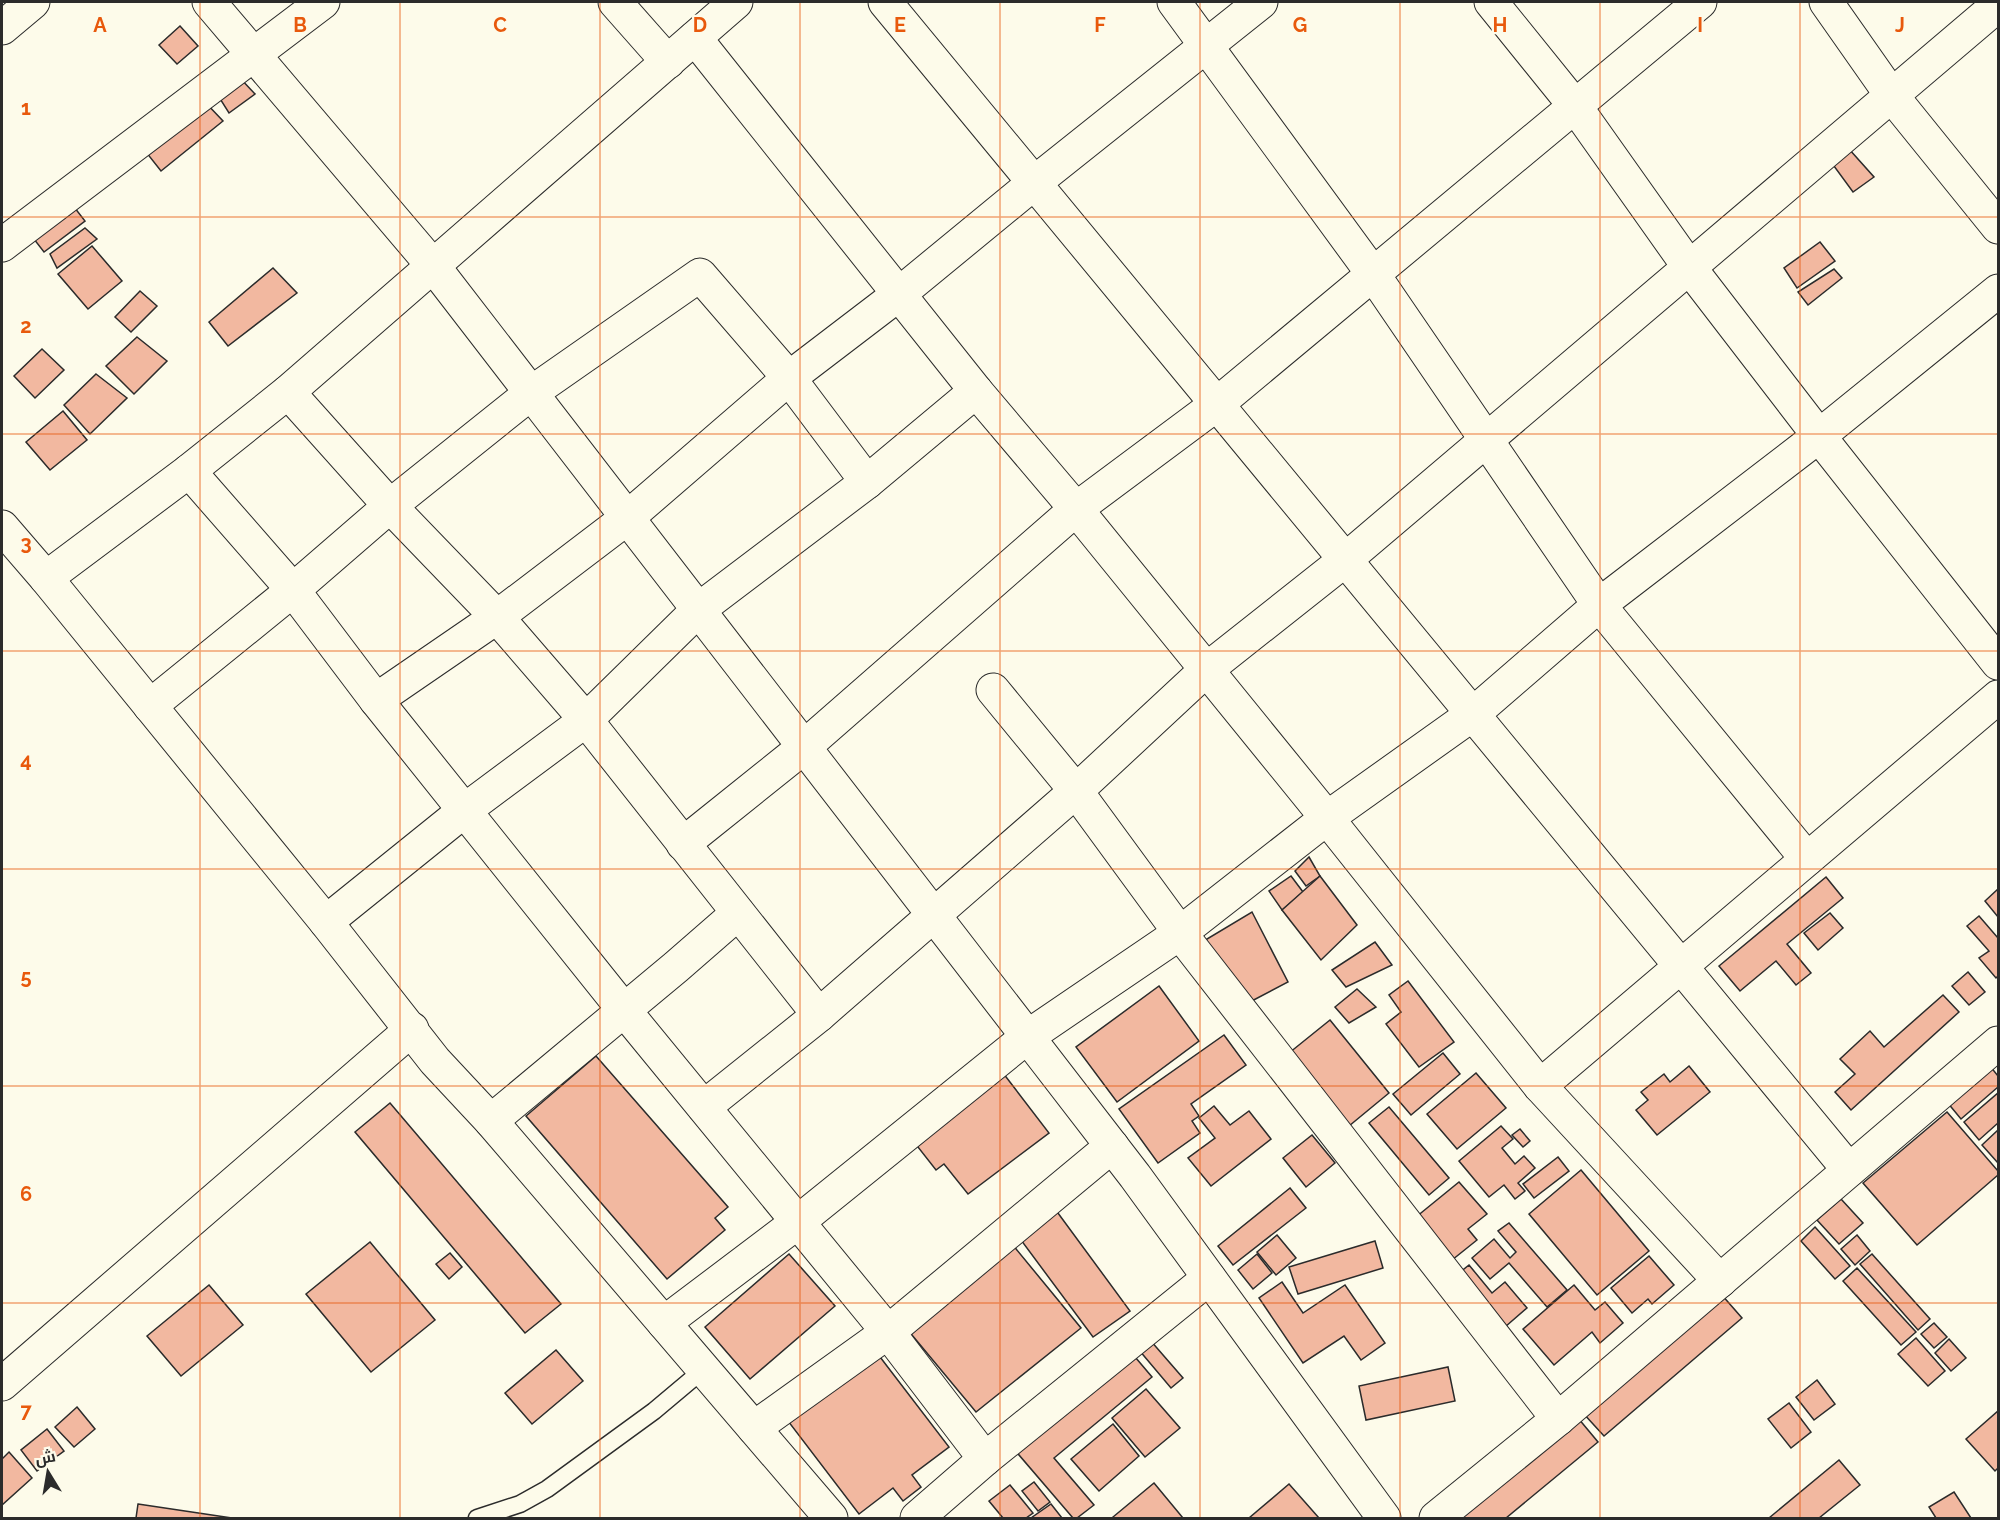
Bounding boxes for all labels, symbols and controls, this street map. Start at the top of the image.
text: A [93,13,107,37]
text: B [293,13,307,37]
text: C [493,13,507,37]
text: D [693,13,707,37]
text: E [894,13,906,37]
text: F [1094,13,1106,37]
text: G [1293,13,1307,37]
text: H [1493,13,1507,37]
text: I [1697,13,1703,37]
text: J [1895,13,1905,37]
text: 1 [21,96,31,120]
text: 2 [20,314,32,338]
text: 3 [20,531,32,555]
text: 4 [20,748,32,772]
text: 5 [20,965,32,989]
text: 6 [20,1182,32,1206]
text: 7 [20,1399,32,1423]
north arrow [18,1442,78,1502]
text: ش [33,1446,57,1469]

